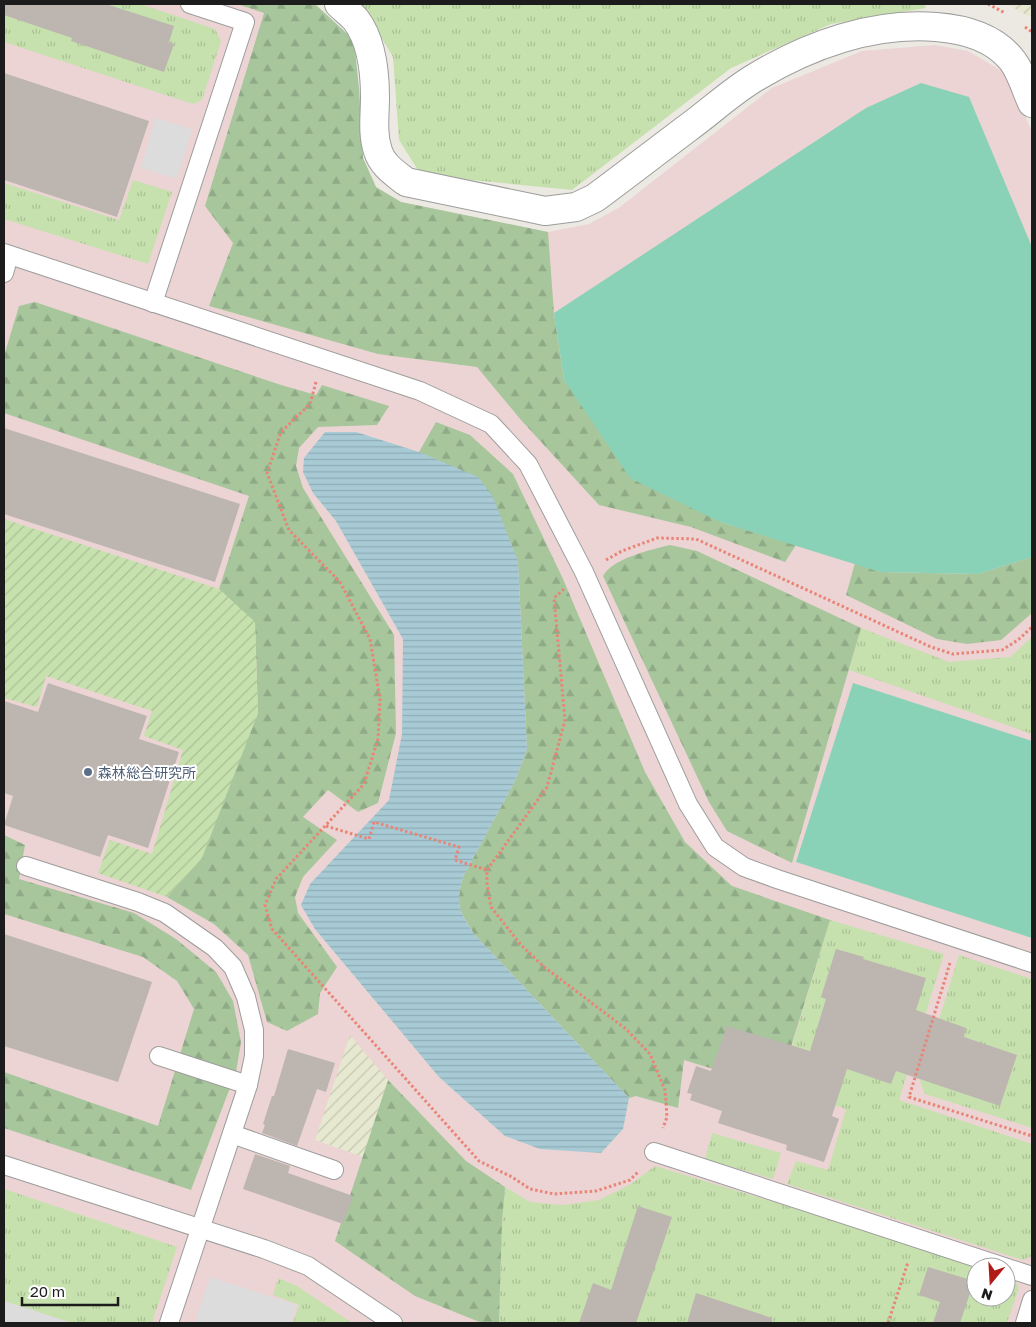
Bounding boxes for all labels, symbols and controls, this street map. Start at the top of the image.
place label: 森林総合研究所 [98,764,196,781]
marker: 森林総合研究所 [82,766,94,778]
north arrow [966,1257,1016,1307]
scale bar [22,1274,119,1306]
text: 20 m [30,1282,65,1300]
text: N [979,1285,995,1305]

